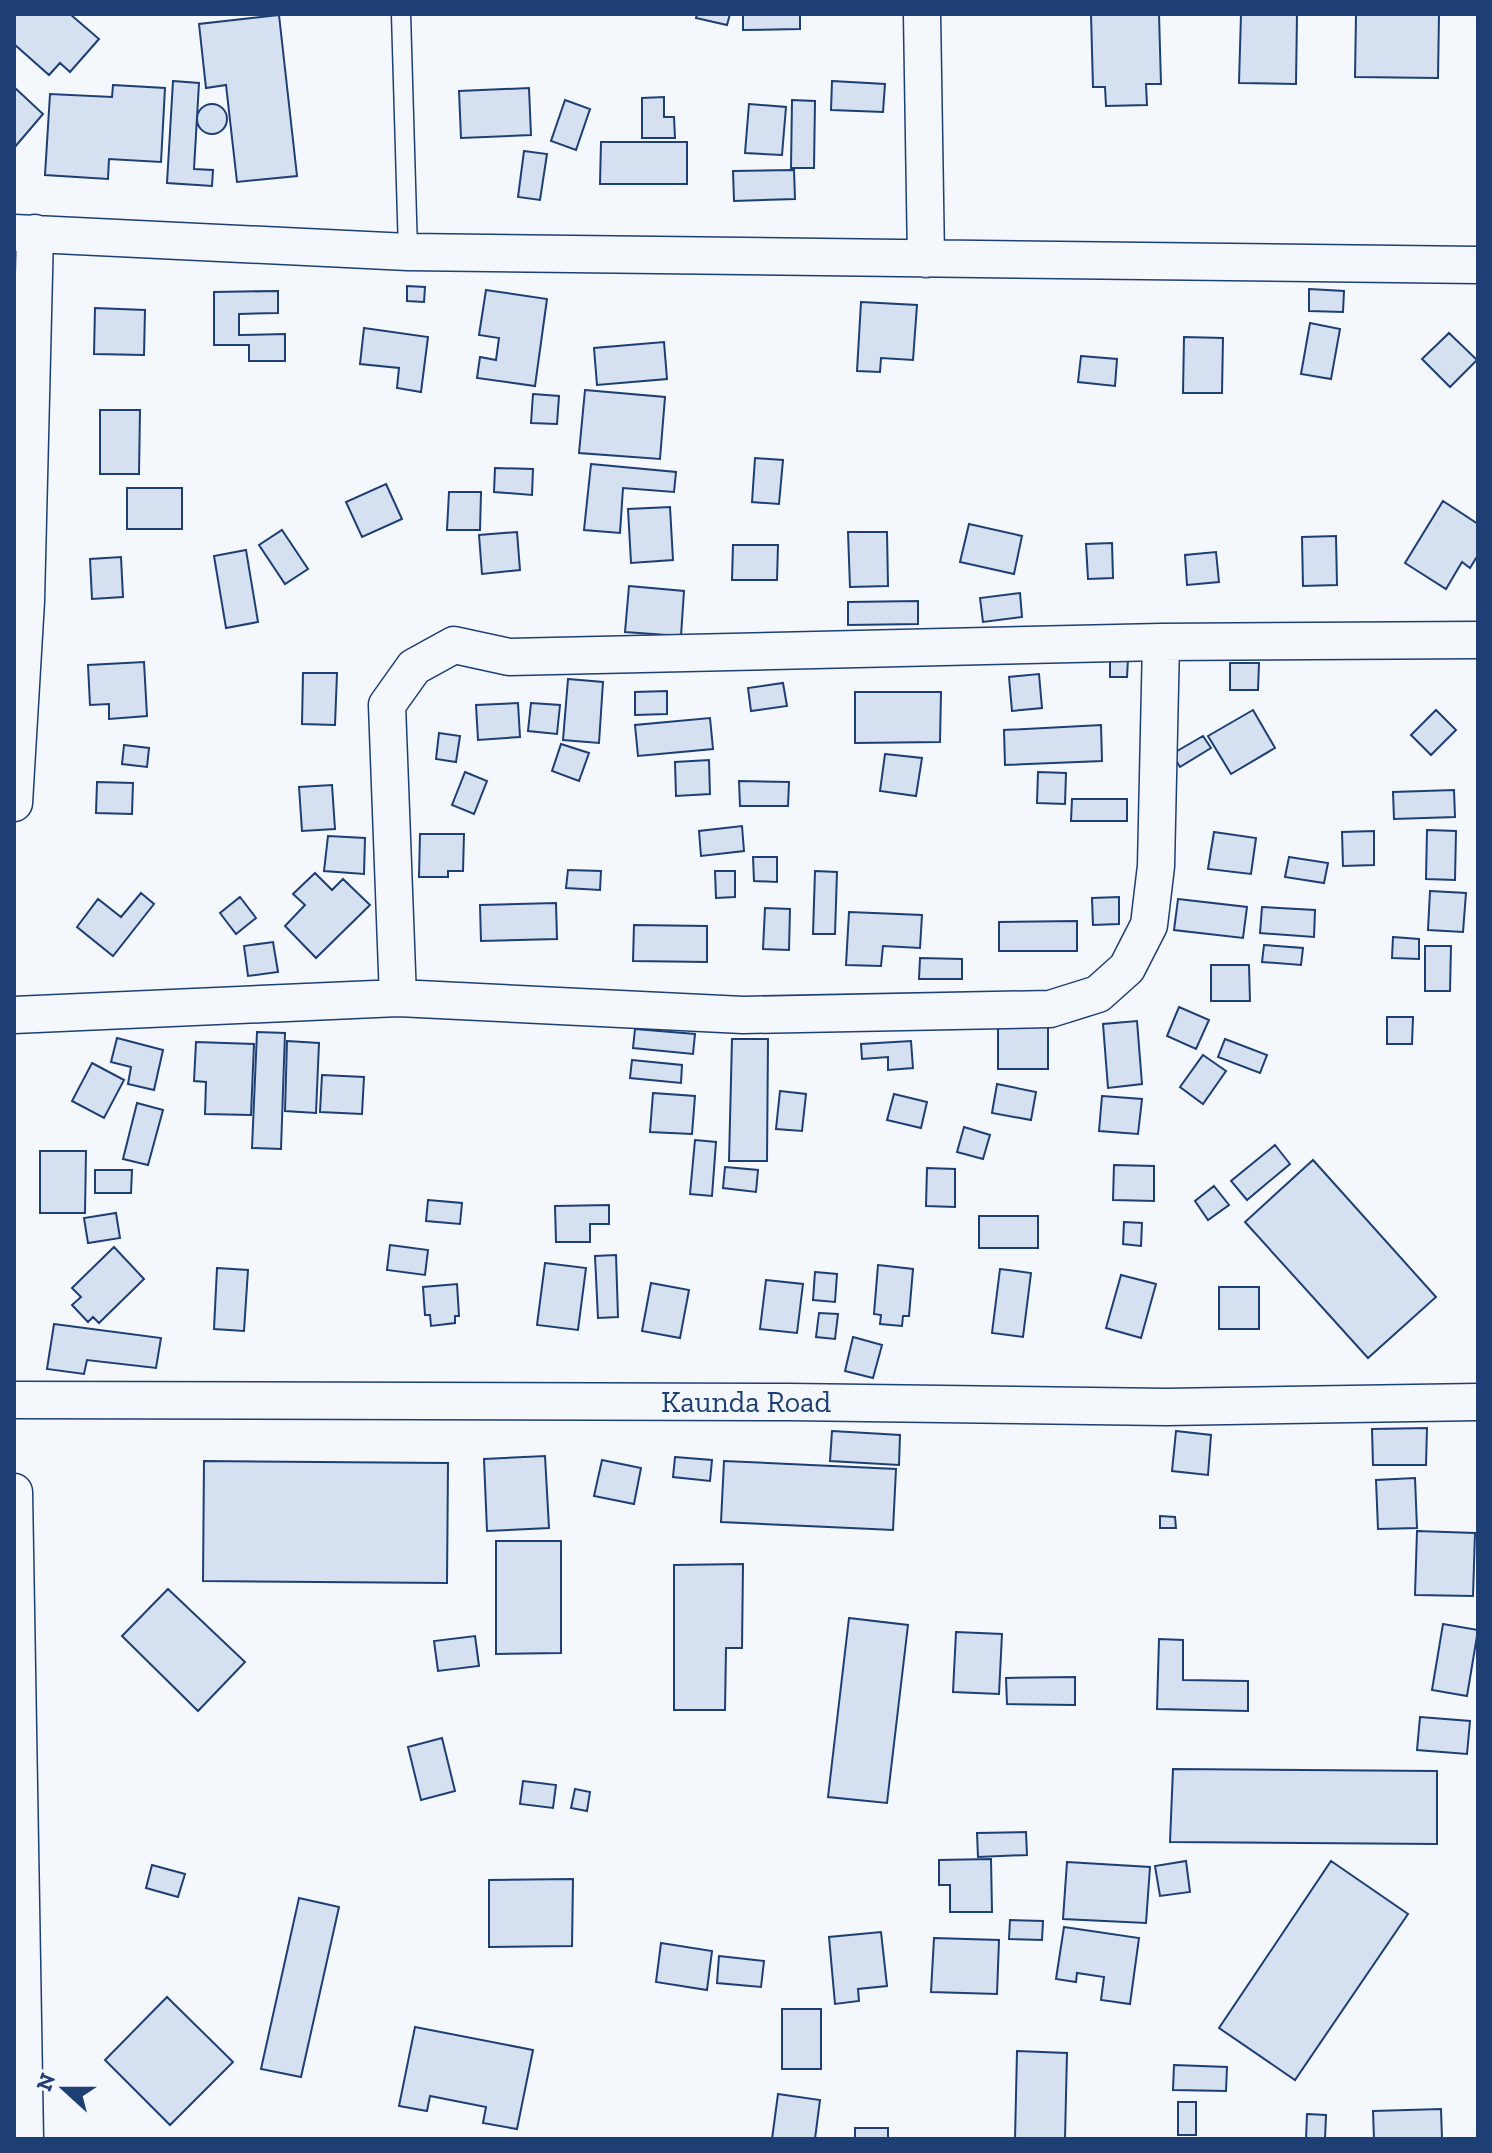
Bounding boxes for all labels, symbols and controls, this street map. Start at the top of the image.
street label: Kaunda Road [661,1384,832,1420]
north arrow [24,2049,104,2129]
text: N [30,2069,61,2095]

